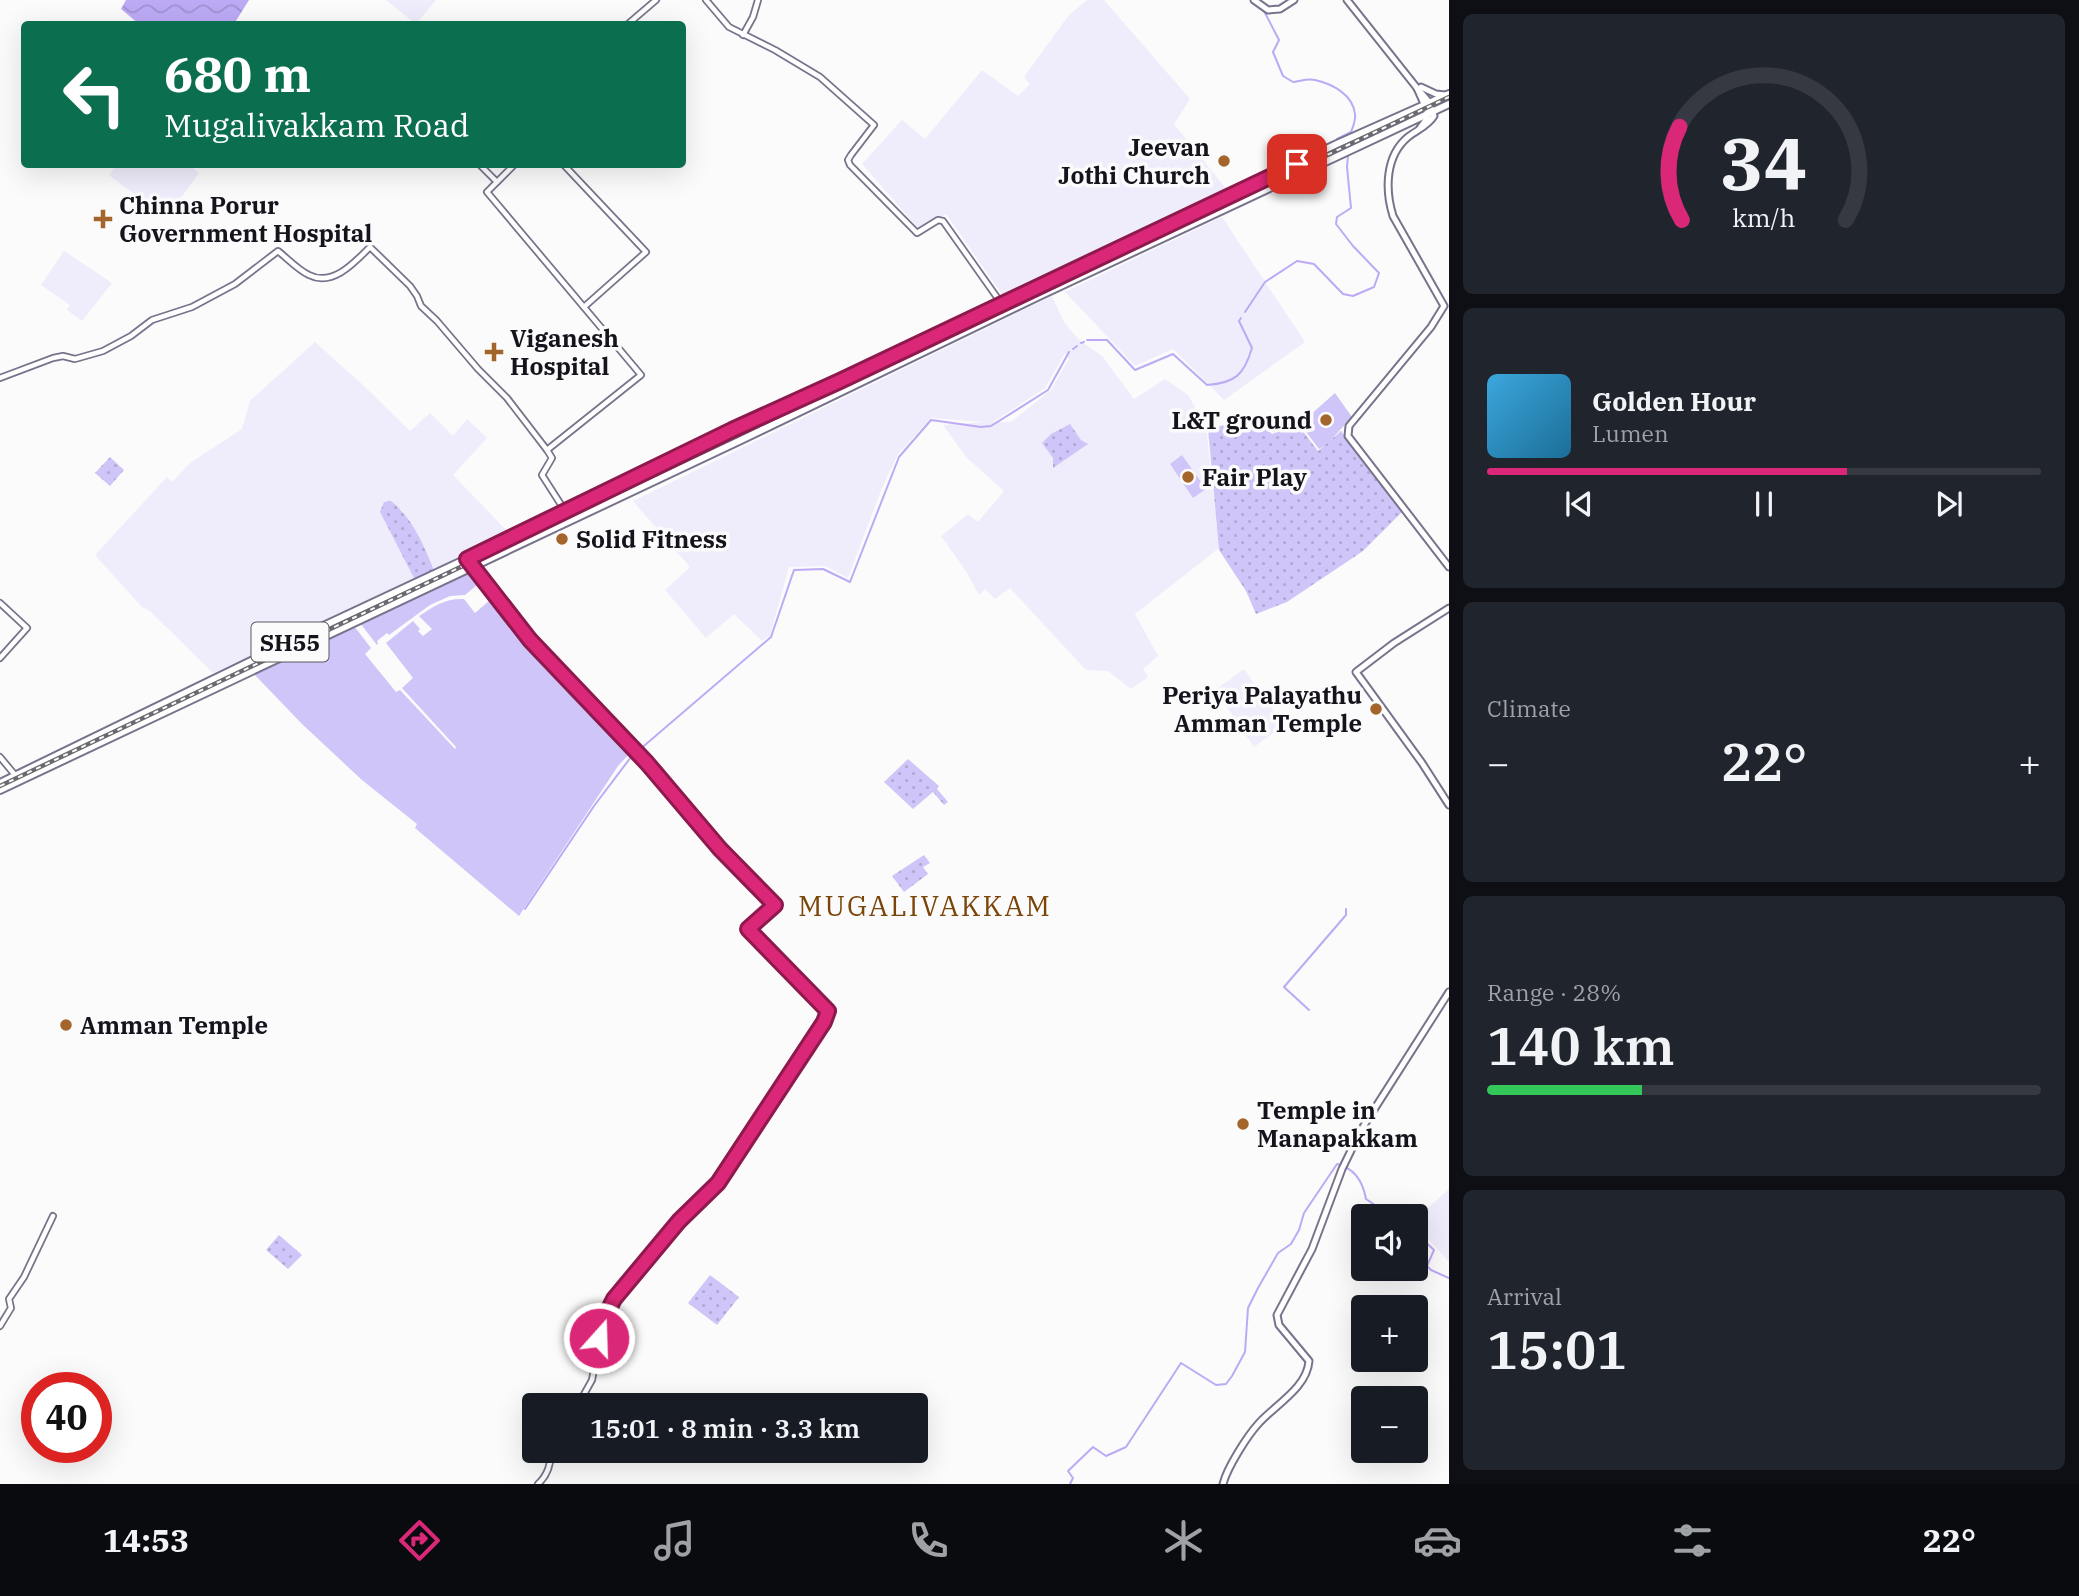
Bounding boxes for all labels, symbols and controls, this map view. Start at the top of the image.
text: 680 m [164,42,311,105]
icon: left [49,49,140,140]
text: Mugalivakkam Road [164,104,469,146]
text: 34 [1720,115,1808,210]
place label: Jeevan Jothi Church [1058,131,1210,191]
pin [1267,134,1327,194]
icon: arrive [1278,145,1316,183]
marker: Jeevan Jothi Church [1216,153,1232,169]
place label: Chinna Porur Government Hospital [119,189,373,249]
text: km/h [1732,201,1796,234]
marker: Chinna Porur Government Hospital [93,209,113,229]
place label: Viganesh Hospital [510,322,619,382]
marker: Viganesh Hospital [484,342,504,362]
text: Golden Hour [1592,384,1756,418]
place label: L&T ground [1171,404,1312,436]
marker: L&T ground [1318,412,1334,428]
text: Lumen [1592,418,1669,448]
place label: Fair Play [1202,461,1307,493]
marker: Fair Play [1180,469,1196,485]
icon: previous [1560,485,1598,523]
icon: pause [1745,485,1783,523]
icon: next [1930,485,1968,523]
place label: Solid Fitness [576,523,727,555]
marker: Solid Fitness [554,531,570,547]
road number: SH55 [252,622,328,662]
place label: Periya Palayathu Amman Temple [1162,679,1362,739]
text: Climate [1487,693,1571,723]
marker: Periya Palayathu Amman Temple [1368,701,1384,717]
text: 22° [1721,728,1807,795]
text: − [1487,738,1510,787]
text: + [2018,738,2041,787]
district label: MUGALIVAKKAM [798,887,1052,924]
text: Range · 28% [1487,977,1621,1007]
place label: Amman Temple [80,1009,268,1041]
text: 140 km [1487,1012,1675,1079]
marker: Amman Temple [58,1017,74,1033]
place label: Temple in Manapakkam [1257,1094,1418,1154]
marker: Temple in Manapakkam [1235,1116,1251,1132]
map controls [1351,1204,1428,1463]
button: sound [1351,1204,1428,1281]
text: Arrival [1487,1281,1562,1311]
button: + [1351,1295,1428,1372]
position arrow [562,1301,636,1375]
text: 15:01 [1487,1316,1627,1383]
speed limit sign: 40 [21,1372,112,1463]
button: − [1351,1386,1428,1463]
text: 15:01 · 8 min · 3.3 km [590,1411,860,1445]
icon: directions [395,1516,444,1565]
icon: music [650,1516,699,1565]
icon: phone [904,1516,953,1565]
icon: climate [1159,1516,1208,1565]
icon: car [1413,1516,1462,1565]
icon: filters [1668,1516,1717,1565]
text: 14:53 [103,1519,189,1561]
text: 22° [1923,1519,1976,1561]

